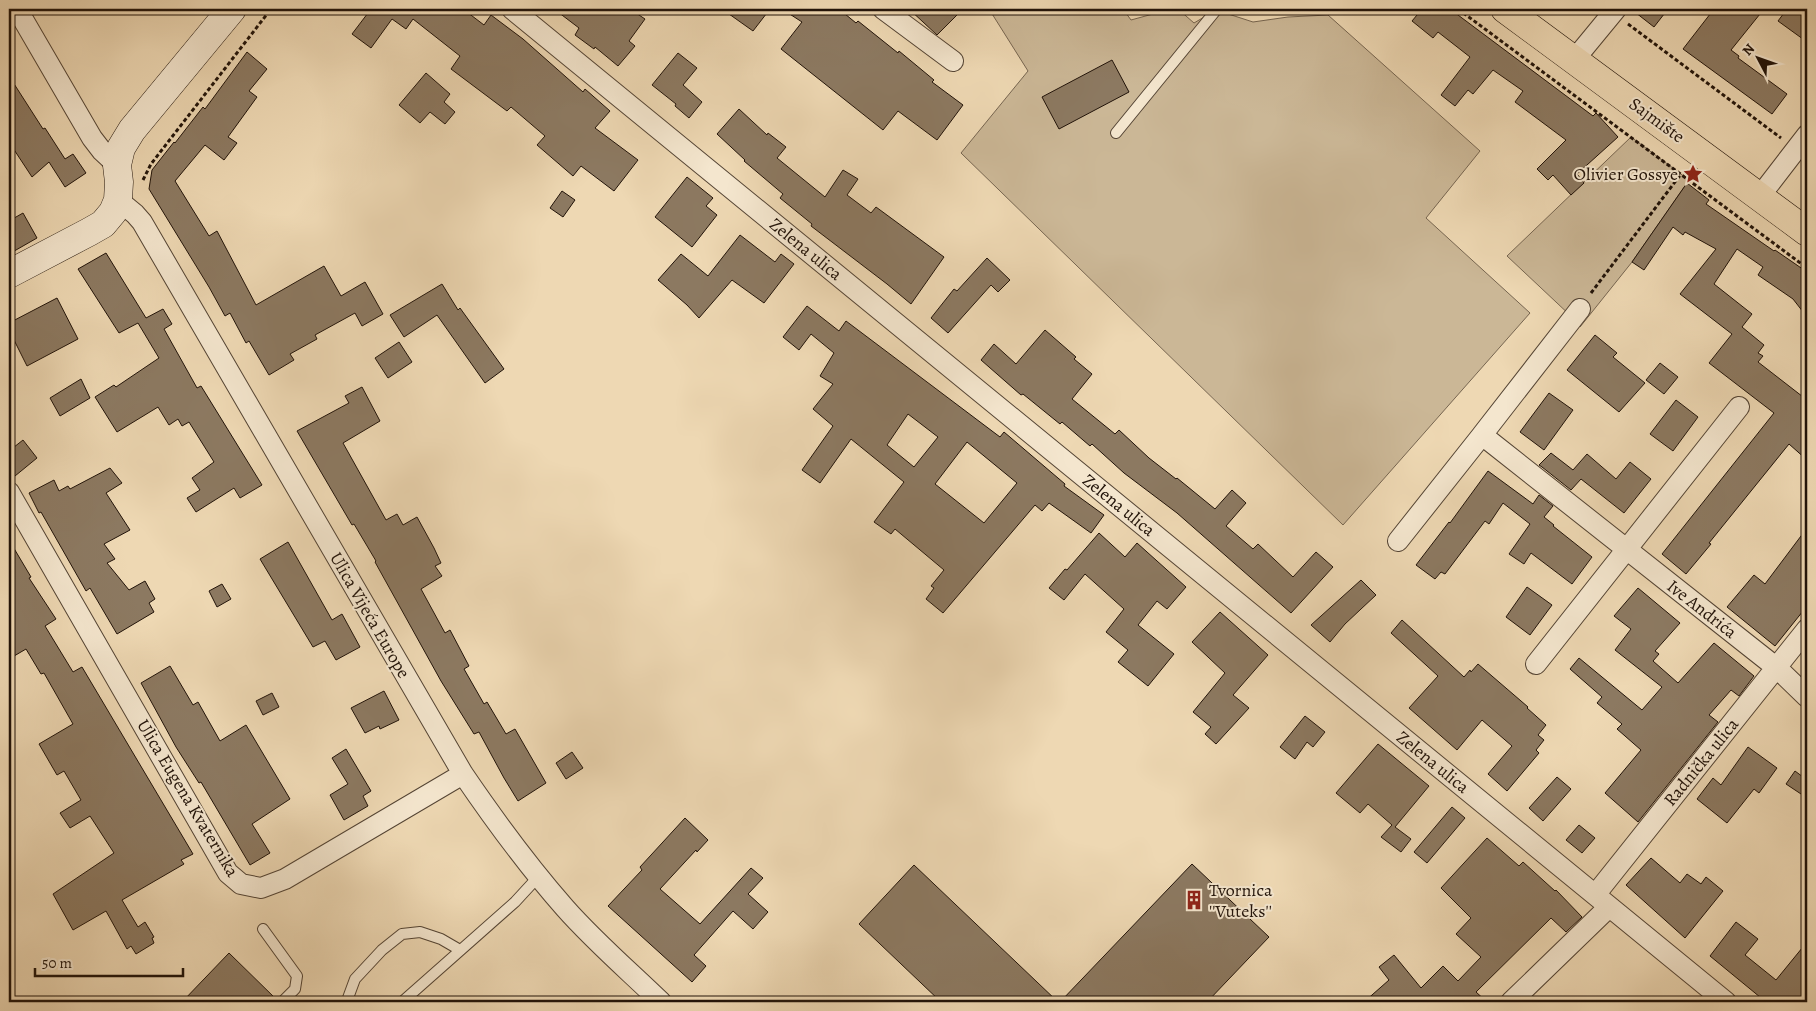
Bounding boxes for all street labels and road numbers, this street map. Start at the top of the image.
street label: Sajmište [1624,92,1690,148]
street label: Zelena ulica [765,212,848,286]
street label: Zelena ulica [1078,468,1161,542]
street label: Ulica Vijeća Europe [324,548,416,682]
street label: Ive Andrića [1662,574,1742,644]
street label: Radnička ulica [1658,712,1744,811]
street label: Ulica Eugena Kvaternika [131,715,245,882]
street label: Zelena ulica [1392,725,1475,799]

